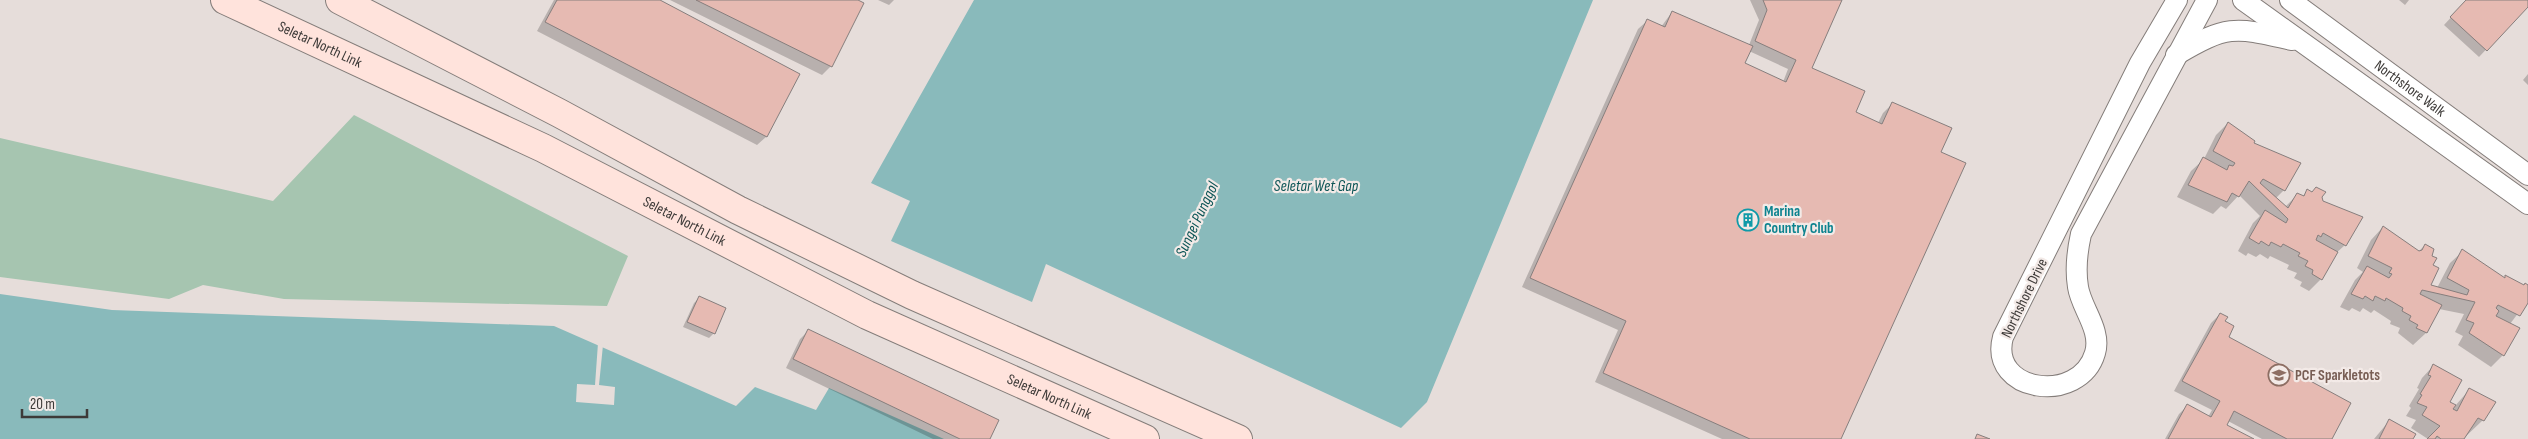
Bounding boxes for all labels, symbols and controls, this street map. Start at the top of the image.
street label: Seletar North Link [275,17,365,73]
street label: Northshore Walk [2370,56,2449,121]
water label: Seletar Wet Gap [1274,177,1359,196]
water label: Sungei Punggol [1172,178,1223,260]
street label: Seletar North Link [640,192,729,251]
place label: Marina Country Club [1764,202,1834,238]
building icon: Marina Country Club [1736,208,1760,232]
street label: Northshore Drive [1997,255,2052,341]
school or university icon: PCF Sparkletots [2267,363,2291,387]
place label: PCF Sparkletots [2295,366,2380,385]
street label: Seletar North Link [1004,370,1095,424]
scale bar [22,386,88,418]
text: 20 m [30,395,55,414]

